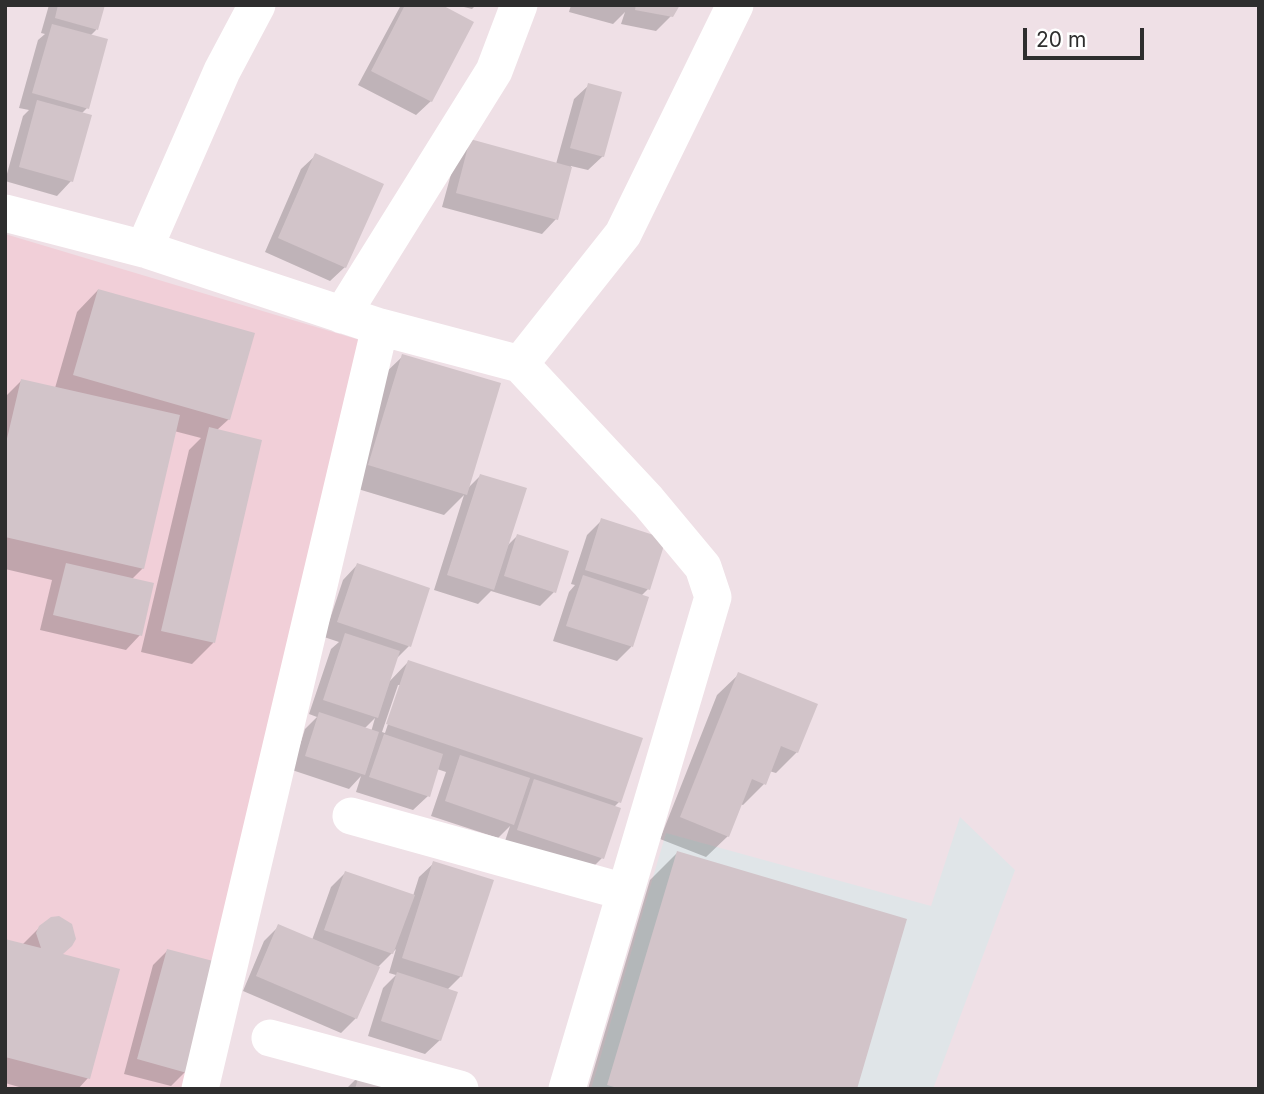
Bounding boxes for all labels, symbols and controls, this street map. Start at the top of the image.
scale bar [1026,14,1147,58]
text: 20 m [1036,27,1086,52]

